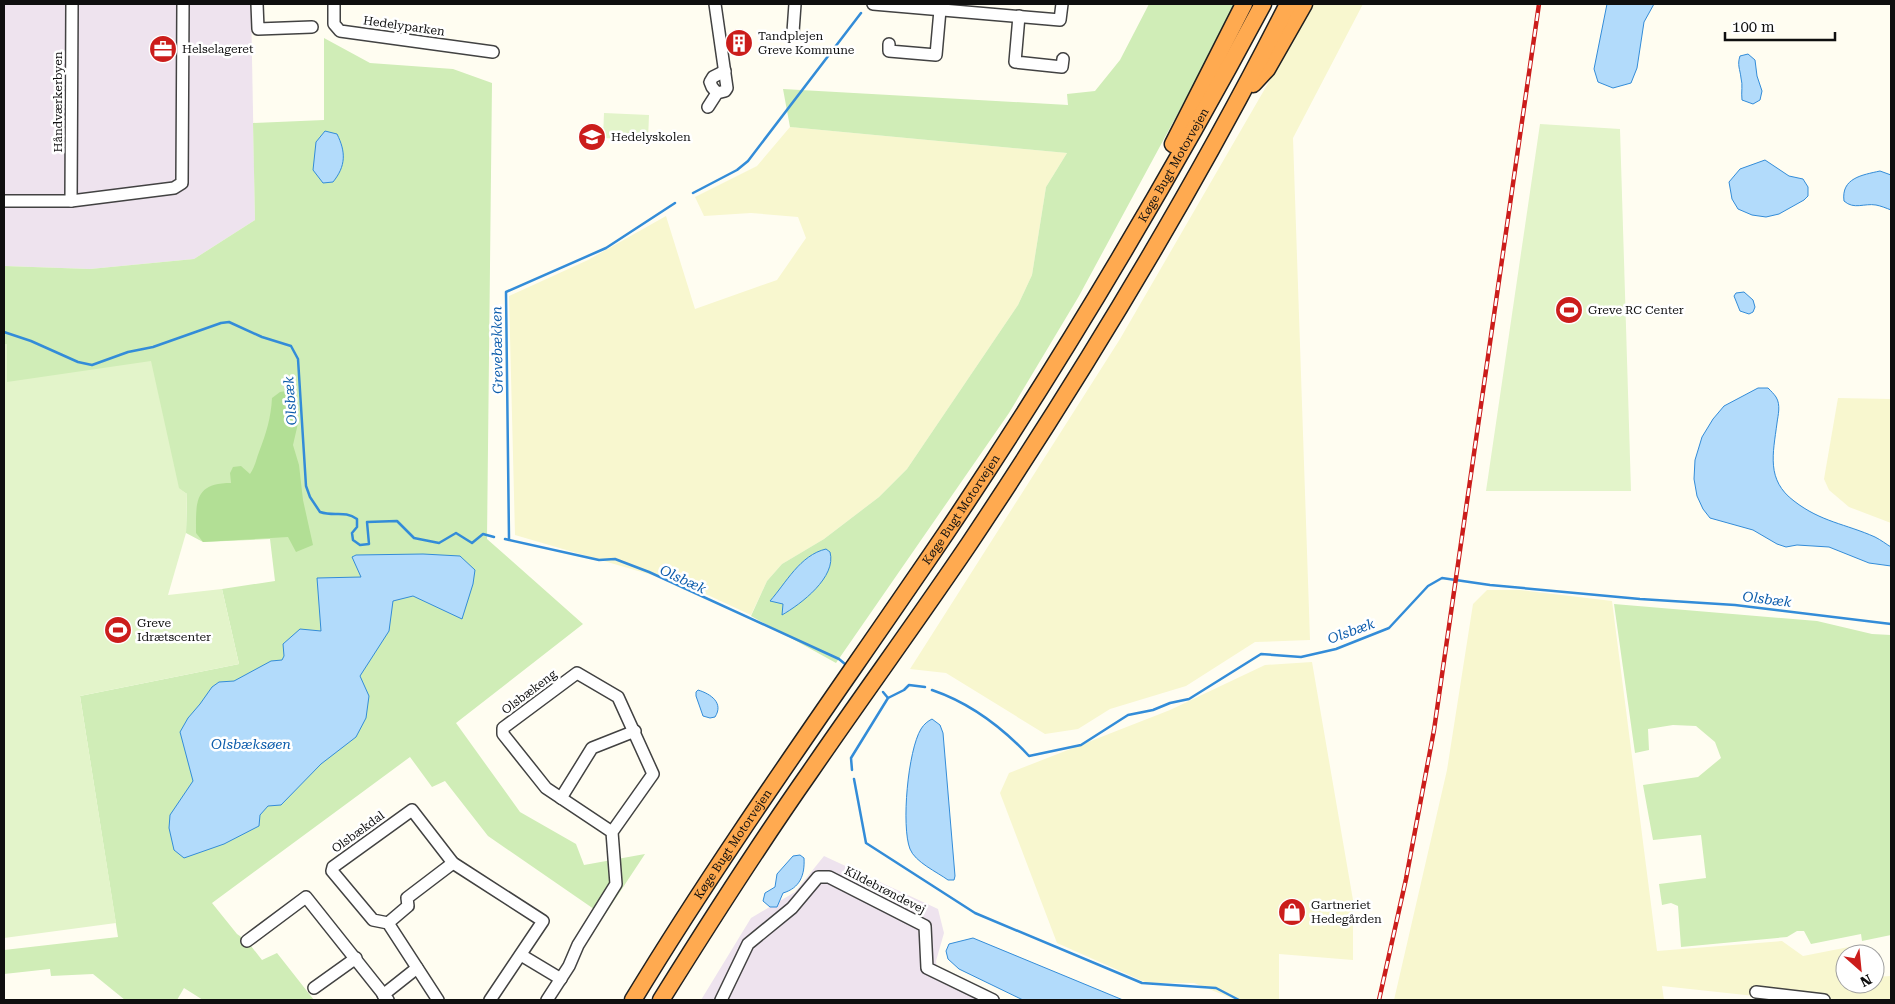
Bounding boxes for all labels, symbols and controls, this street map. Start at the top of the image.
scale bar [1725,10,1835,42]
street label: Hedelyparken [362,13,446,39]
text: 100 m [1732,18,1775,36]
building icon: Tandplejen Greve Kommune [724,28,754,58]
place label: Tandplejen Greve Kommune [758,29,855,57]
office icon: Helselageret [148,34,178,64]
place label: Helselageret [182,42,254,56]
street label: Håndværkerbyen [51,51,65,153]
street label: Køge Bugt Motorvejen [1135,105,1212,225]
school or university icon: Hedelyskolen [577,122,607,152]
place label: Hedelyskolen [611,130,691,144]
sports icon: Greve RC Center [1554,295,1584,325]
place label: Greve RC Center [1588,303,1684,317]
water label: Grevebækken [488,306,506,394]
water label: Olsbæk [280,376,300,426]
street label: Køge Bugt Motorvejen [919,452,1003,567]
water label: Olsbæk [657,561,709,597]
water label: Olsbæk [1742,588,1793,610]
sports icon: Greve Idrætscenter [103,615,133,645]
water label: Olsbæk [1325,615,1377,647]
place label: Greve Idrætscenter [137,616,211,644]
street label: Olsbækeng [499,667,559,717]
water label: Olsbæksøen [211,736,291,752]
street label: Køge Bugt Motorvejen [691,786,775,902]
street label: Olsbækdal [329,808,387,856]
street label: Kildebrøndevej [842,864,928,916]
shop icon: Gartneriet Hedegården [1277,897,1307,927]
place label: Gartneriet Hedegården [1311,898,1382,926]
north arrow [1835,944,1885,994]
text: N [1857,971,1874,990]

